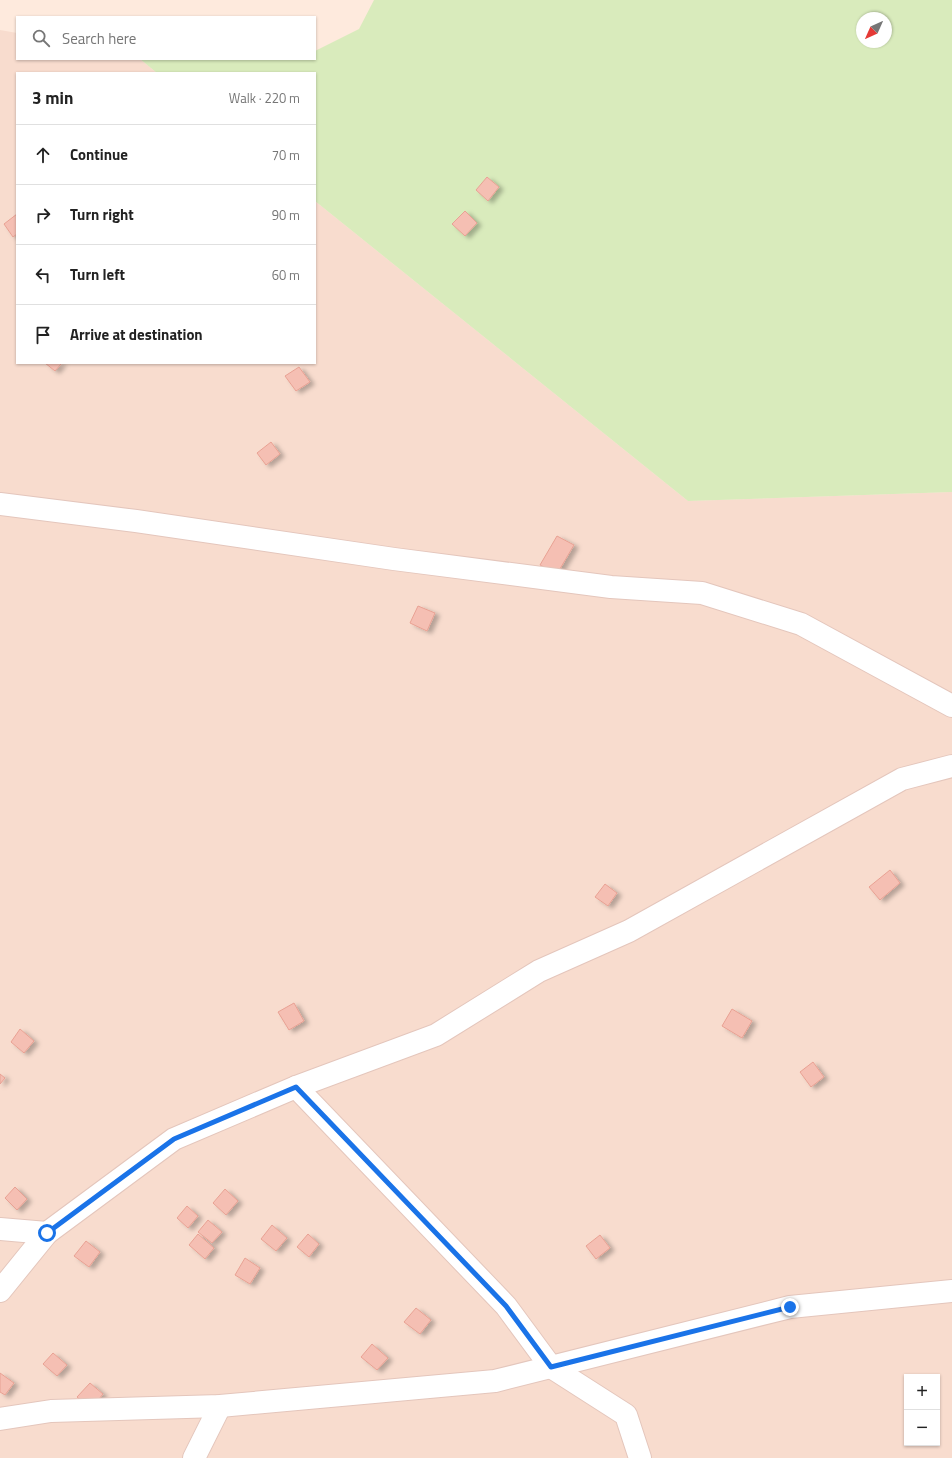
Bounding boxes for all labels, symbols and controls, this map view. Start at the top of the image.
north arrow [856,12,892,48]
search box [16,16,316,60]
icon: search [30,27,52,49]
text: Search here [62,27,136,50]
text: 3 min [32,85,73,111]
text: Walk · 220 m [229,88,300,108]
text: Continue [70,143,128,166]
icon: ahead [32,144,54,166]
text: 70 m [272,145,300,165]
text: Turn right [70,203,134,226]
icon: right [32,204,54,226]
text: 90 m [272,205,300,225]
text: Turn left [70,263,125,286]
icon: left [32,264,54,286]
text: 60 m [272,265,300,285]
text: Arrive at destination [70,323,203,346]
icon: arrive [32,324,54,346]
route start [38,1224,56,1242]
route end [781,1298,799,1316]
map controls [904,1374,940,1446]
button: + [904,1374,940,1410]
button: − [904,1410,940,1446]

